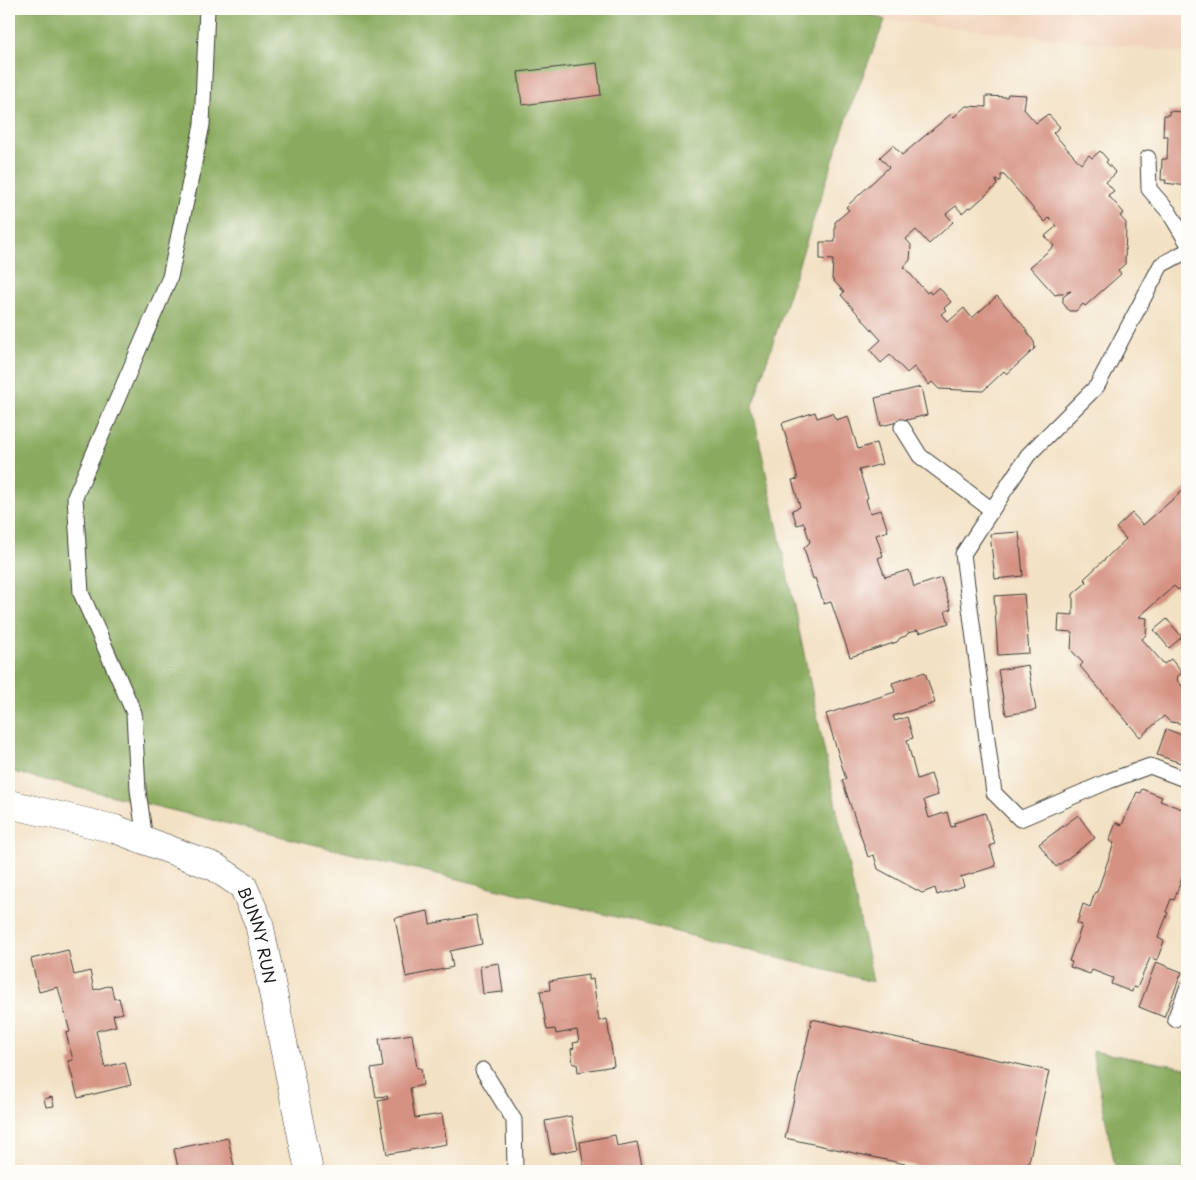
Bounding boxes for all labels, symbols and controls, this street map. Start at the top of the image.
street label: BUNNY RUN [232,882,283,986]

